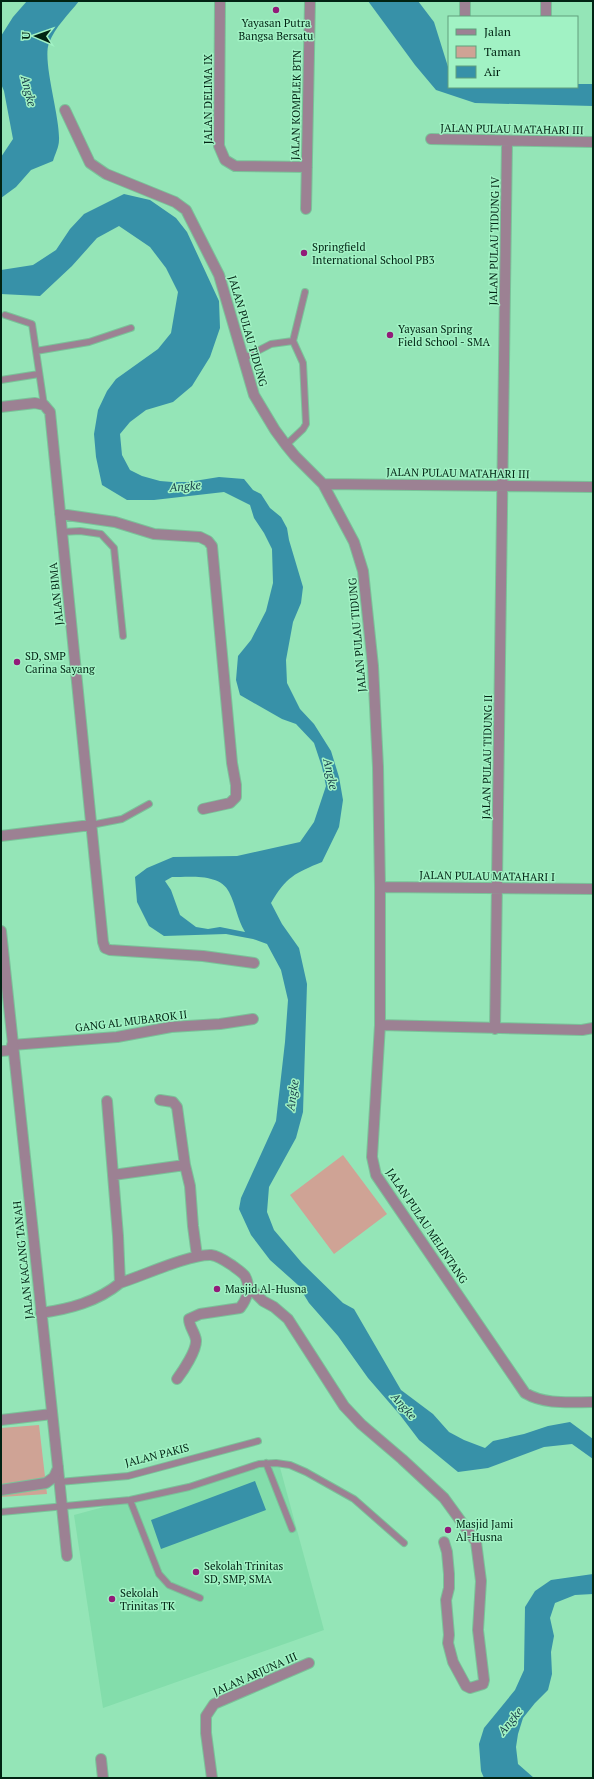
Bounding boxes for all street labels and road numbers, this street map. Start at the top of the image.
street label: JALAN KOMPLEK BTN [288,50,304,160]
street label: JALAN DELIMA IX [201,53,215,144]
street label: JALAN PULAU MATAHARI III [440,121,584,137]
street label: JALAN PULAU TIDUNG IV [486,176,502,305]
street label: JALAN PULAU TIDUNG [225,274,271,388]
street label: JALAN PULAU MATAHARI III [386,465,530,481]
street label: JALAN BIMA [46,561,66,626]
street label: JALAN PULAU TIDUNG [345,577,369,693]
street label: JALAN PULAU TIDUNG II [479,694,495,820]
street label: JALAN PULAU MATAHARI I [419,868,555,884]
street label: GANG AL MUBAROK II [74,1007,188,1035]
street label: JALAN PULAU MELINTANG [383,1166,471,1287]
street label: JALAN KACANG TANAH [10,1200,36,1320]
street label: JALAN PAKIS [123,1440,191,1470]
street label: JALAN ARJUNA III [211,1649,299,1699]

